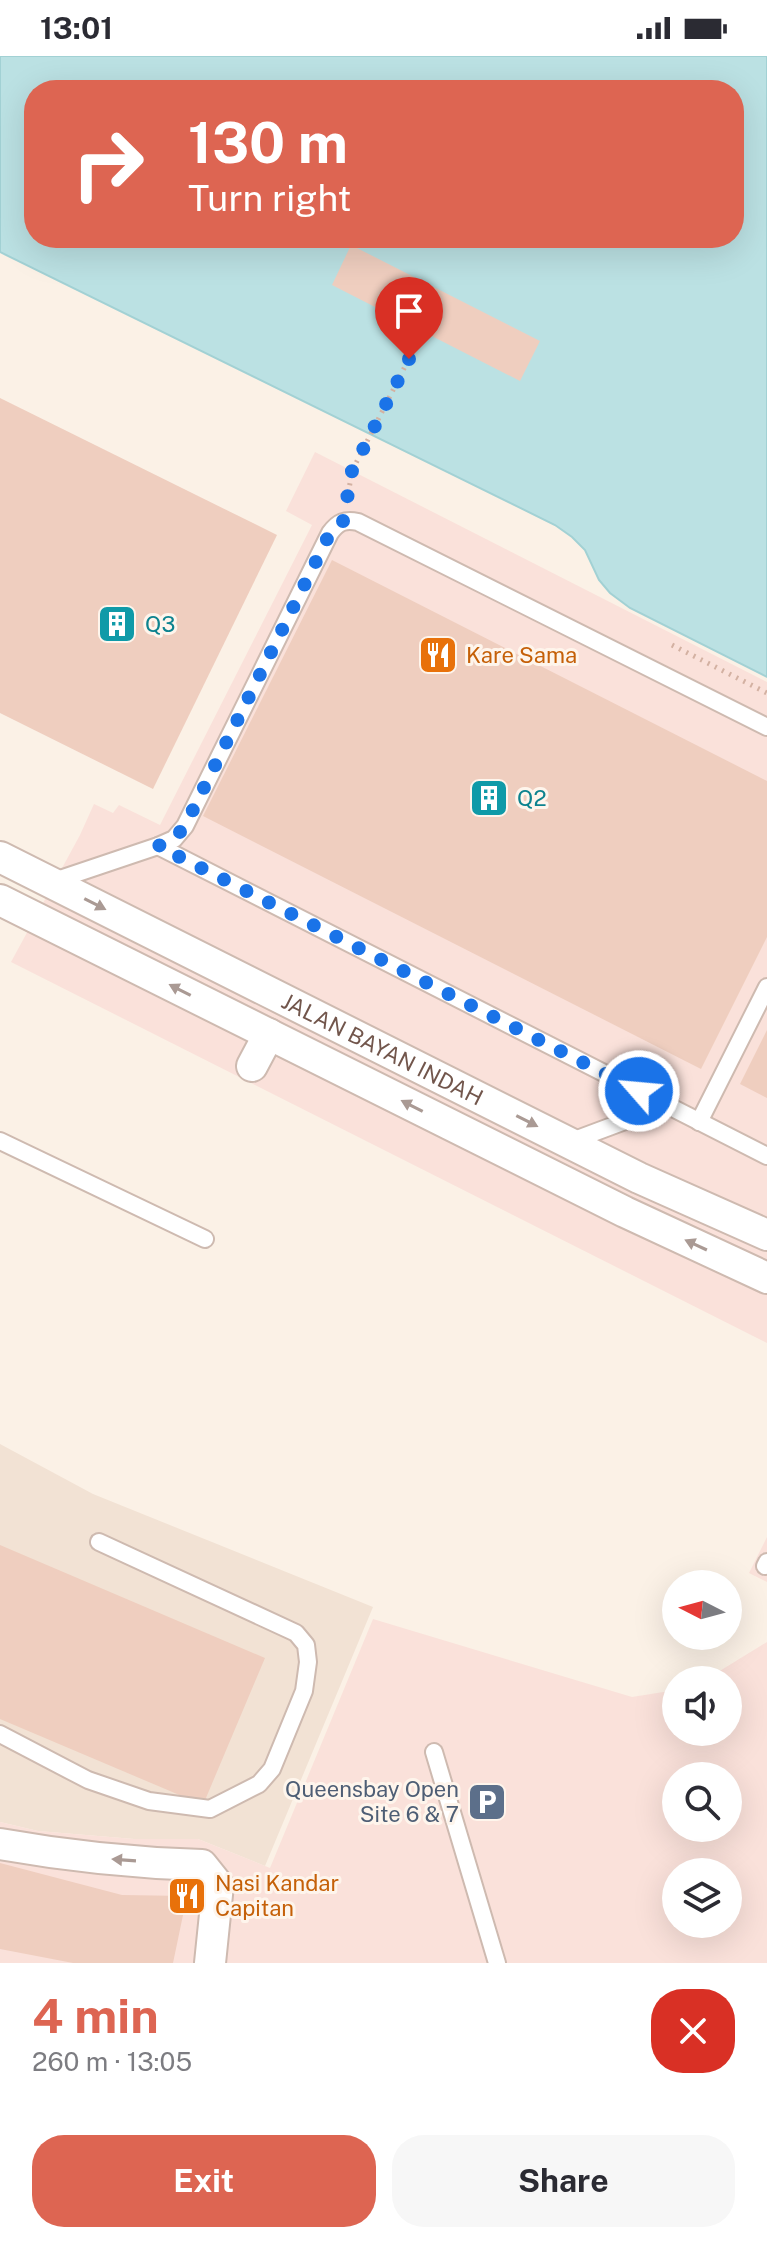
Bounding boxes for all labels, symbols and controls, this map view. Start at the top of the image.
text: 13:01 [40,10,113,46]
text: 130 m [188,110,348,176]
icon: right [56,112,160,216]
text: Turn right [188,177,351,219]
pin [375,277,443,359]
icon: arrive [387,289,431,333]
building icon: Q3 [96,603,138,645]
place label: Q3 [145,611,175,637]
restaurant icon: Kare Sama [417,634,459,676]
place label: Kare Sama [466,642,577,668]
building icon: Q2 [468,777,510,819]
place label: Q2 [517,785,547,811]
one-way arrow [83,898,106,911]
one-way arrow [168,983,191,996]
street label: JALAN BAYAN INDAH [278,988,487,1111]
position arrow [597,1049,681,1133]
one-way arrow [401,1099,424,1113]
one-way arrow [516,1114,539,1128]
one-way arrow [684,1238,708,1252]
north arrow [662,1570,742,1650]
map controls [662,1570,742,1938]
button: sound [662,1666,742,1746]
button: search [662,1762,742,1842]
place label: Queensbay Open Site 6 & 7 [285,1776,459,1827]
parking icon: Queensbay Open Site 6 & 7 [466,1781,508,1823]
one-way arrow [111,1853,136,1866]
button: layers [662,1858,742,1938]
place label: Nasi Kandar Capitan [215,1870,339,1921]
restaurant icon: Nasi Kandar Capitan [166,1875,208,1917]
text: 4 min [32,1987,159,2044]
button: close [651,1989,735,2073]
text: 260 m · 13:05 [32,2046,192,2077]
button: Exit [32,2135,376,2227]
button: Share [392,2135,735,2227]

